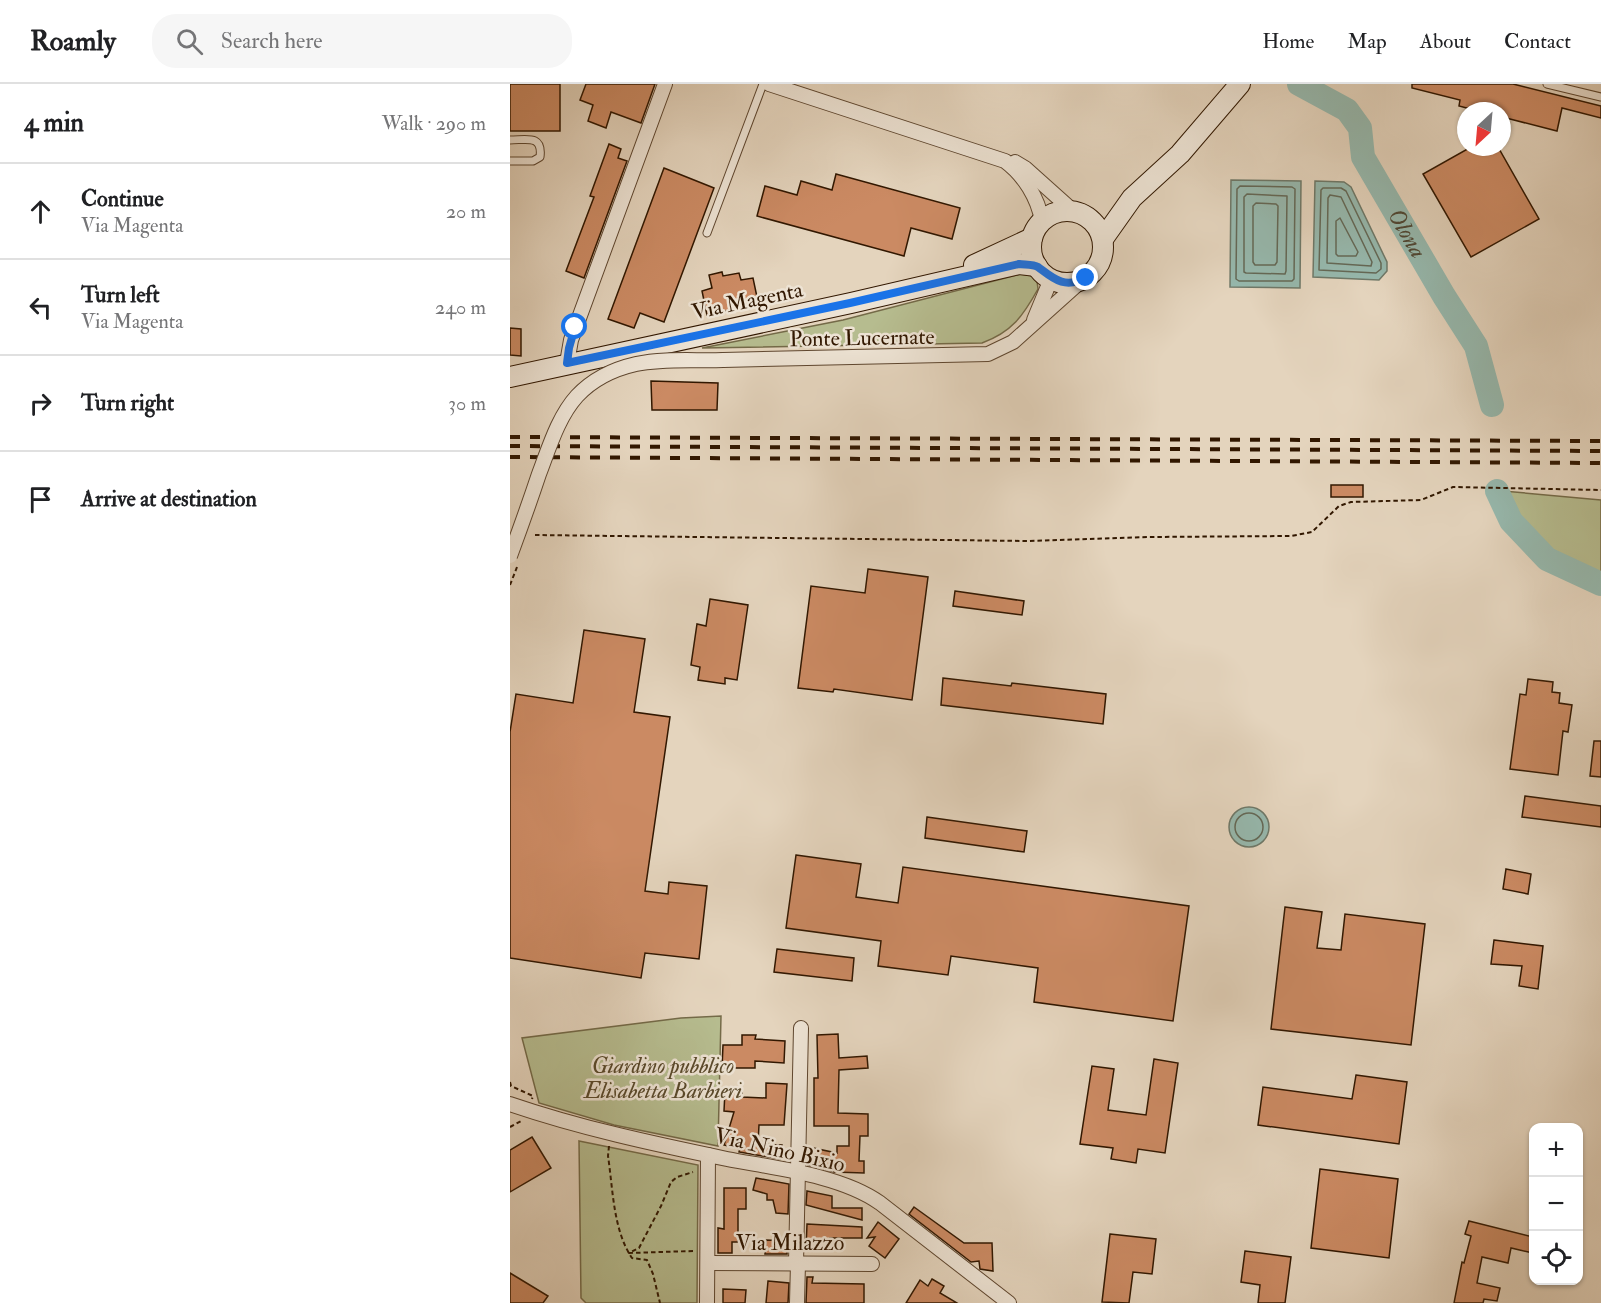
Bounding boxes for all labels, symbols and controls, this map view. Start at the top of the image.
search box [152,14,572,68]
text: Roamly [30,24,116,59]
icon: search [173,25,206,58]
text: Search here [221,27,323,55]
text: Home [1262,28,1314,55]
text: Map [1347,28,1387,55]
text: About [1420,28,1471,55]
text: Contact [1504,28,1571,55]
north arrow [1457,102,1511,156]
text: 4 min [24,107,84,139]
text: Walk · 290 m [382,111,486,136]
text: Continue [81,185,164,213]
icon: ahead [24,195,57,228]
text: 20 m [446,199,486,224]
water label: Olona [1380,203,1434,264]
text: Via Magenta [81,213,183,238]
route end [1072,264,1098,290]
street label: Via Magenta [689,275,806,326]
text: Turn left [81,281,160,309]
icon: left [24,291,57,324]
text: 240 m [435,295,486,320]
text: Via Magenta [81,309,183,334]
route start [561,313,587,339]
street label: Ponte Lucernate [789,323,935,353]
icon: right [24,387,57,420]
text: Turn right [81,389,174,417]
text: 30 m [448,391,486,416]
icon: arrive [24,483,57,516]
text: Arrive at destination [81,485,257,513]
park label: Giardino pubblico Elisabetta Barbieri [582,1052,742,1105]
street label: Via Nino Bixio [712,1121,848,1179]
map controls [1529,1123,1583,1285]
button: + [1529,1123,1583,1177]
button: − [1529,1177,1583,1231]
street label: Via Milazzo [736,1229,844,1257]
button: locate [1529,1231,1583,1285]

